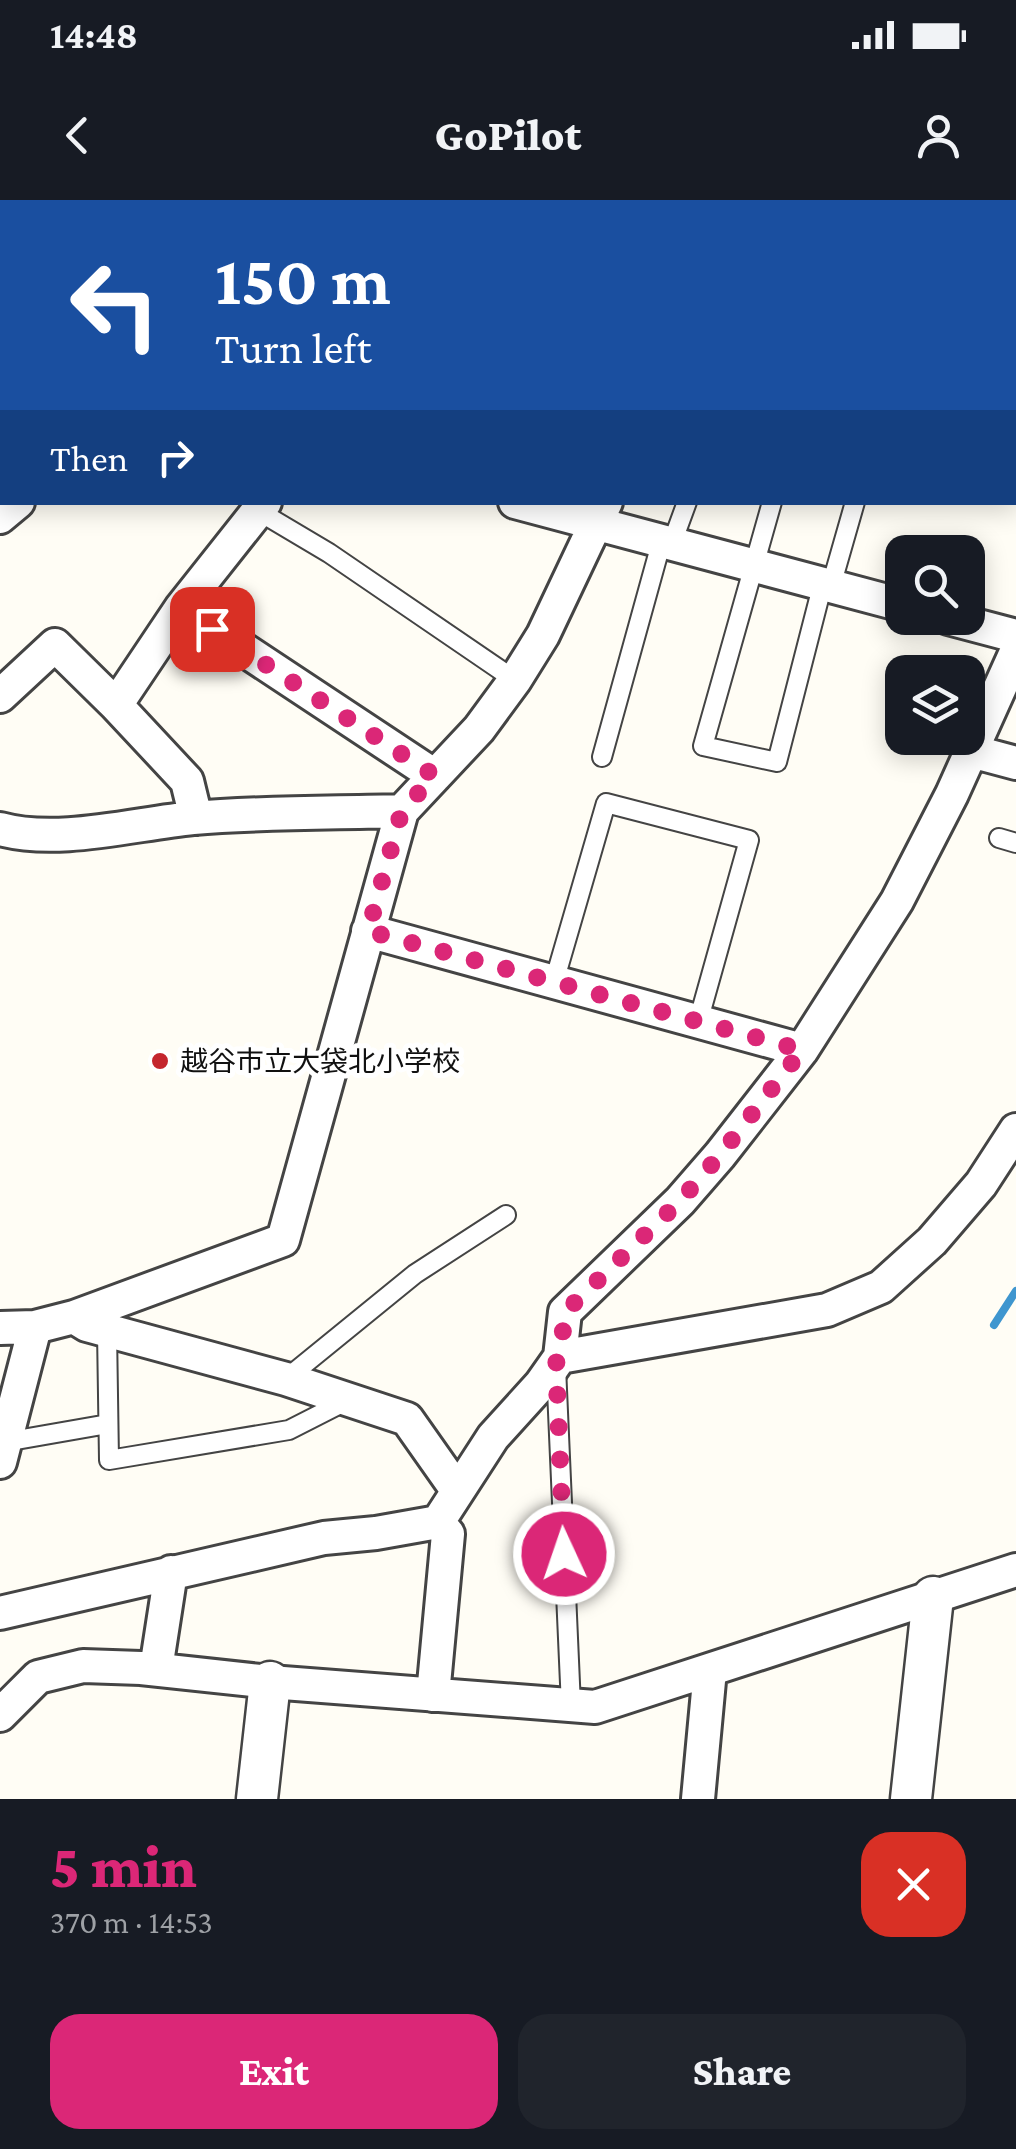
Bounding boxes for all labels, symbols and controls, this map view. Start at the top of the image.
text: 14:48 [50,14,138,56]
icon: back [50,108,105,163]
icon: person [911,108,966,163]
text: GoPilot [435,110,581,160]
icon: left [50,240,180,370]
text: 150 m [215,241,391,319]
text: Turn left [215,323,372,373]
icon: right [148,430,203,485]
text: Then [50,437,128,479]
map controls [885,535,985,755]
button: search [885,535,985,635]
pin [170,587,255,672]
icon: arrive [185,602,240,657]
button: layers [885,655,985,755]
place label: 越谷市立大袋北小学校 [180,1046,460,1077]
marker: 越谷市立大袋北小学校 [149,1050,171,1072]
position arrow [512,1502,616,1606]
button: close [861,1832,966,1937]
text: 5 min [50,1833,197,1900]
text: 370 m · 14:53 [50,1904,213,1940]
button: Exit [50,2014,498,2129]
button: Share [518,2014,966,2129]

